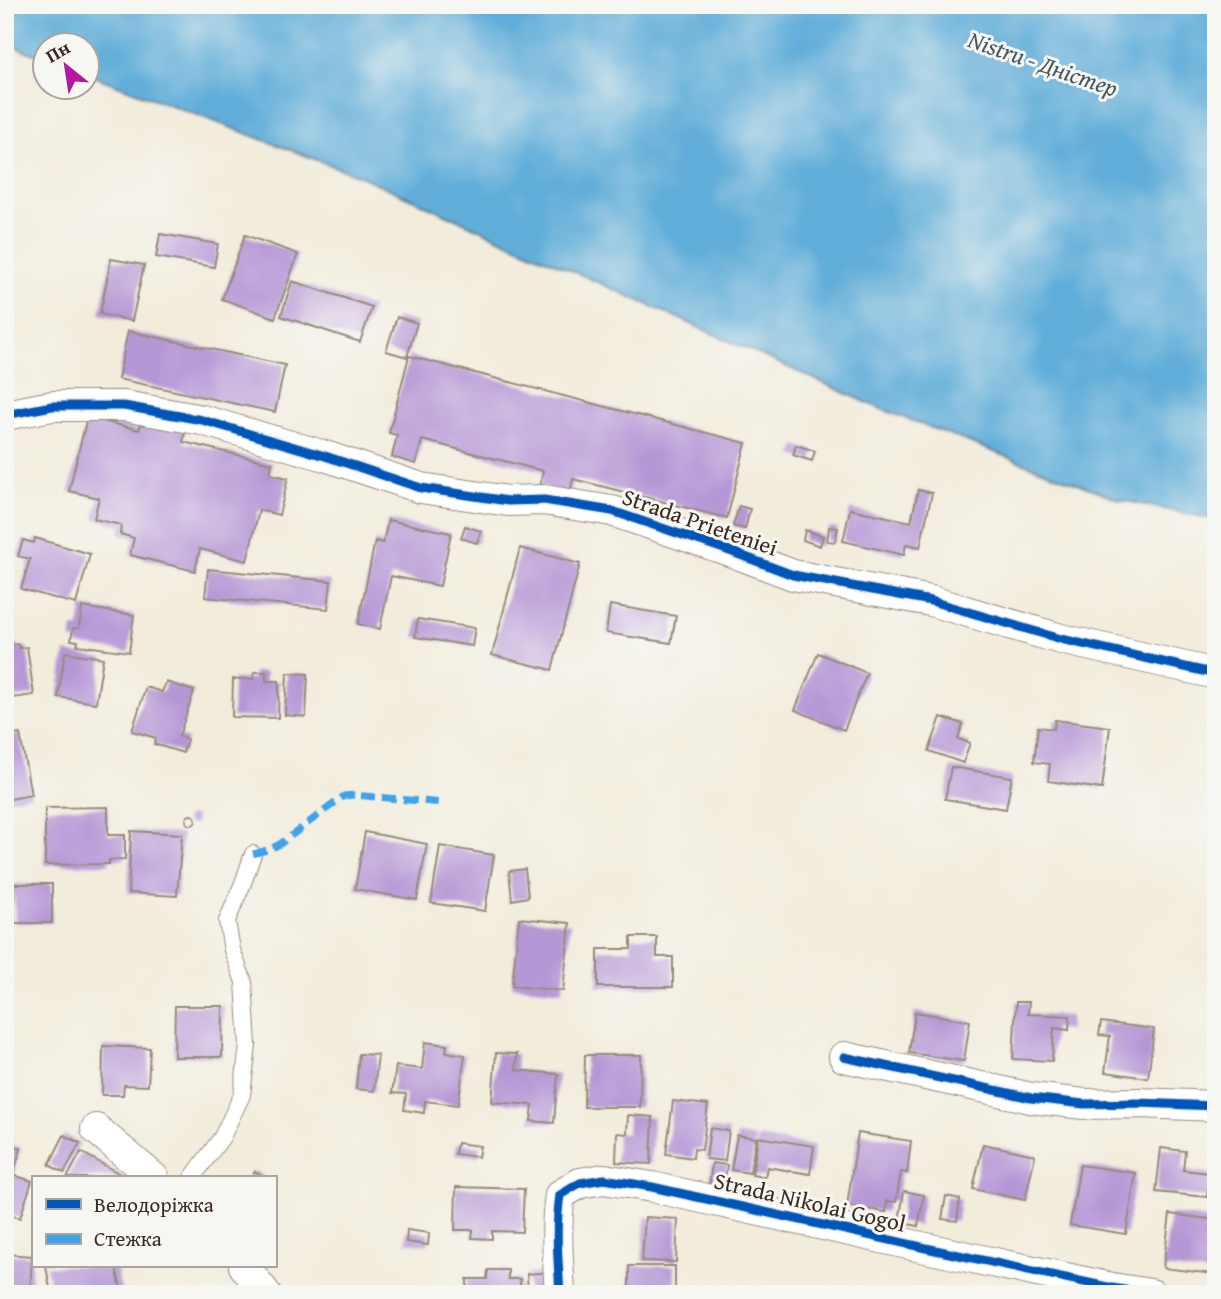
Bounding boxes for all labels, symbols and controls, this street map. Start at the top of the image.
water label: Nistru - Дністер [963,21,1123,106]
north arrow [32,32,102,102]
text: Пн [40,33,75,70]
street label: Strada Prieteniei [618,480,782,564]
street label: Strada Nikolai Gogol [711,1163,909,1240]
legend [32,1176,276,1268]
text: Велодоріжка [94,1189,214,1220]
text: Стежка [94,1223,162,1254]

